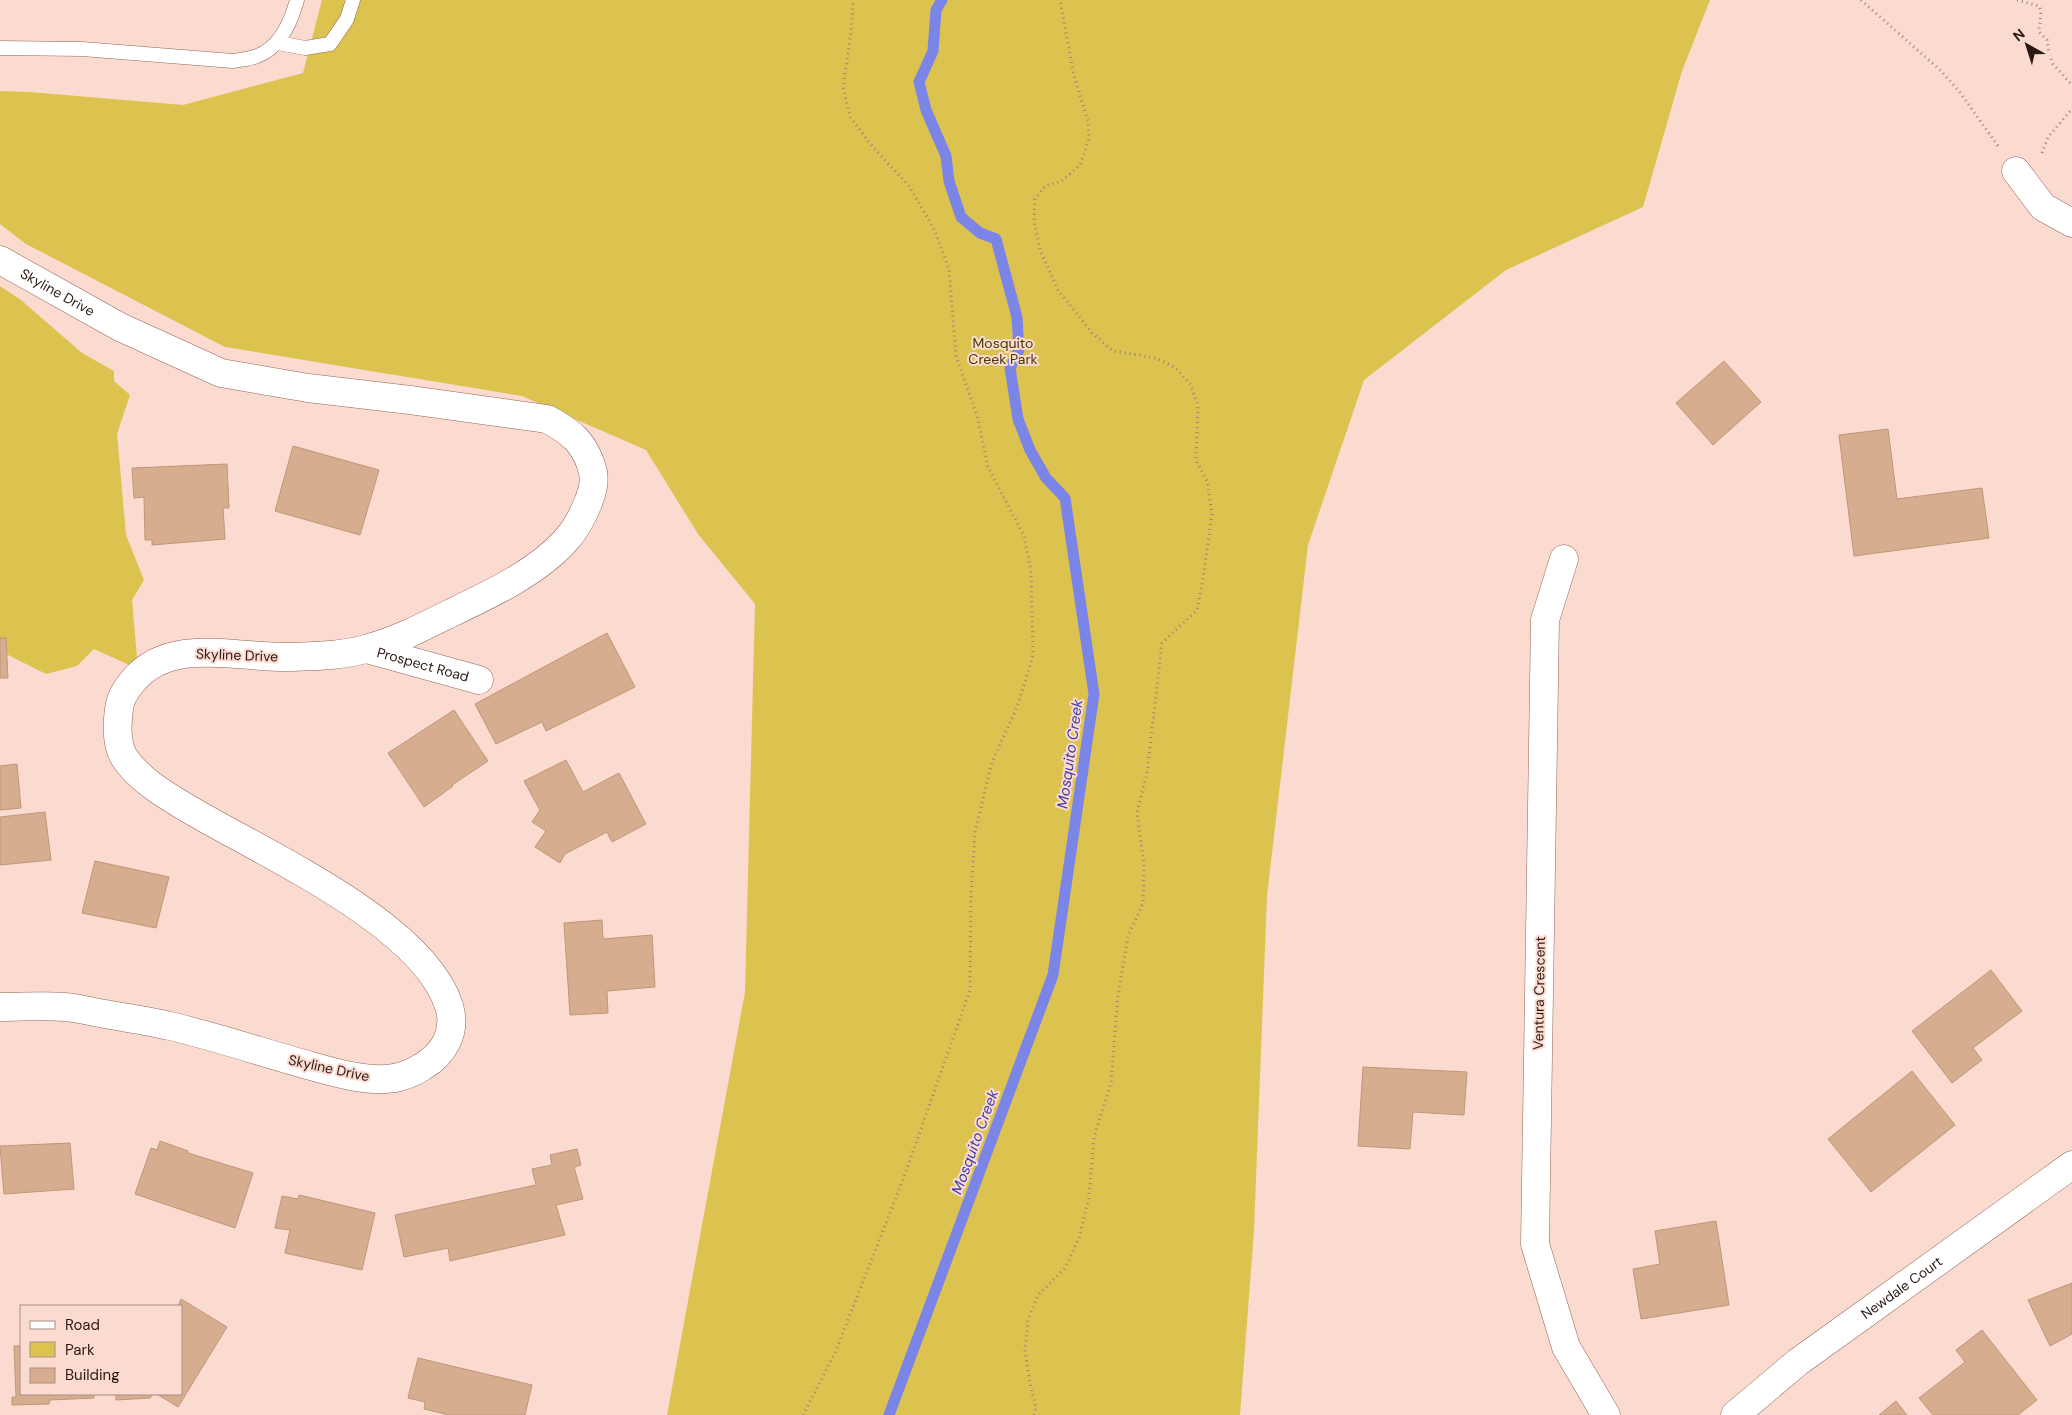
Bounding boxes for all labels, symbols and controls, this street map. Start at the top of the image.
north arrow [2002,20,2052,70]
text: N [2009,25,2028,45]
street label: Skyline Drive [17,264,98,320]
park label: Mosquito Creek Park [968,334,1038,368]
street label: Prospect Road [375,643,471,686]
street label: Skyline Drive [196,645,278,665]
water label: Mosquito Creek [1052,698,1088,810]
street label: Ventura Crescent [1529,936,1549,1050]
street label: Skyline Drive [287,1051,371,1085]
water label: Mosquito Creek [947,1087,1003,1197]
street label: Newdale Court [1857,1252,1946,1323]
legend [20,1305,182,1395]
text: Road [65,1315,100,1335]
text: Park [65,1340,95,1360]
text: Building [65,1365,120,1385]

